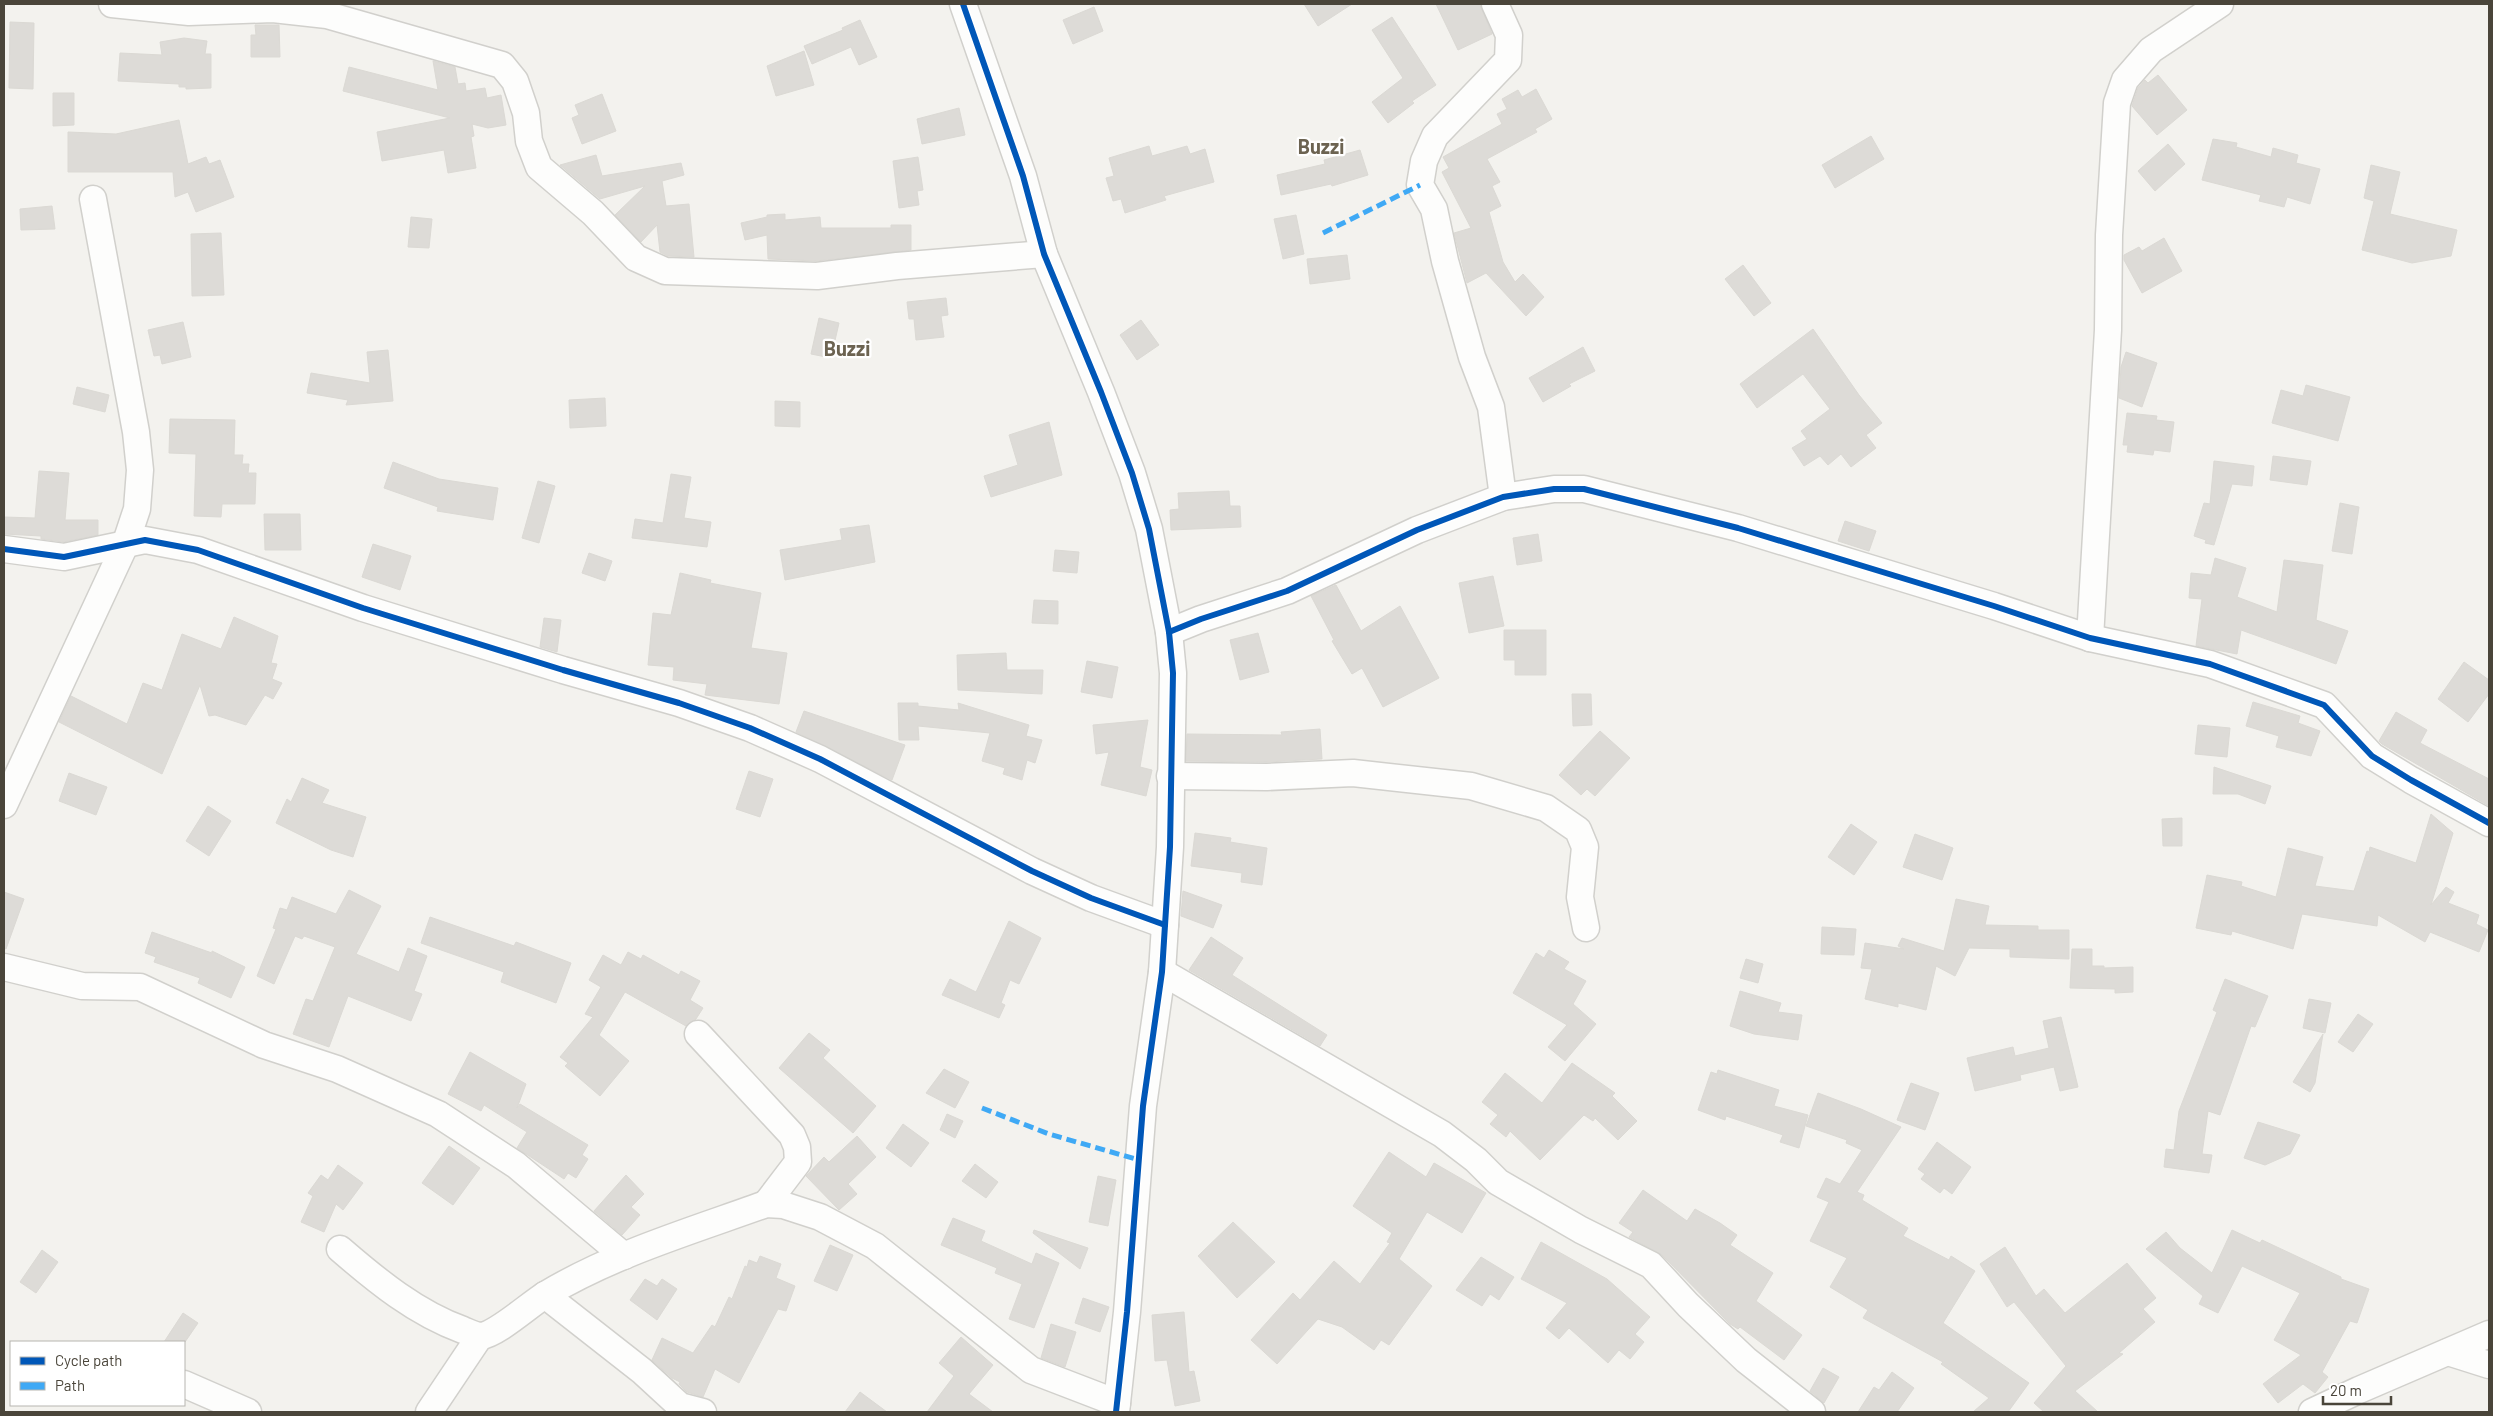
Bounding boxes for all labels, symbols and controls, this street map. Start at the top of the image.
district label: Buzzi [1298,134,1344,158]
district label: Buzzi [824,336,870,360]
legend [10,1341,185,1406]
text: Cycle path [55,1351,122,1369]
scale bar [2323,1374,2390,1406]
text: Path [55,1376,85,1394]
text: 20 m [2330,1381,2362,1399]

